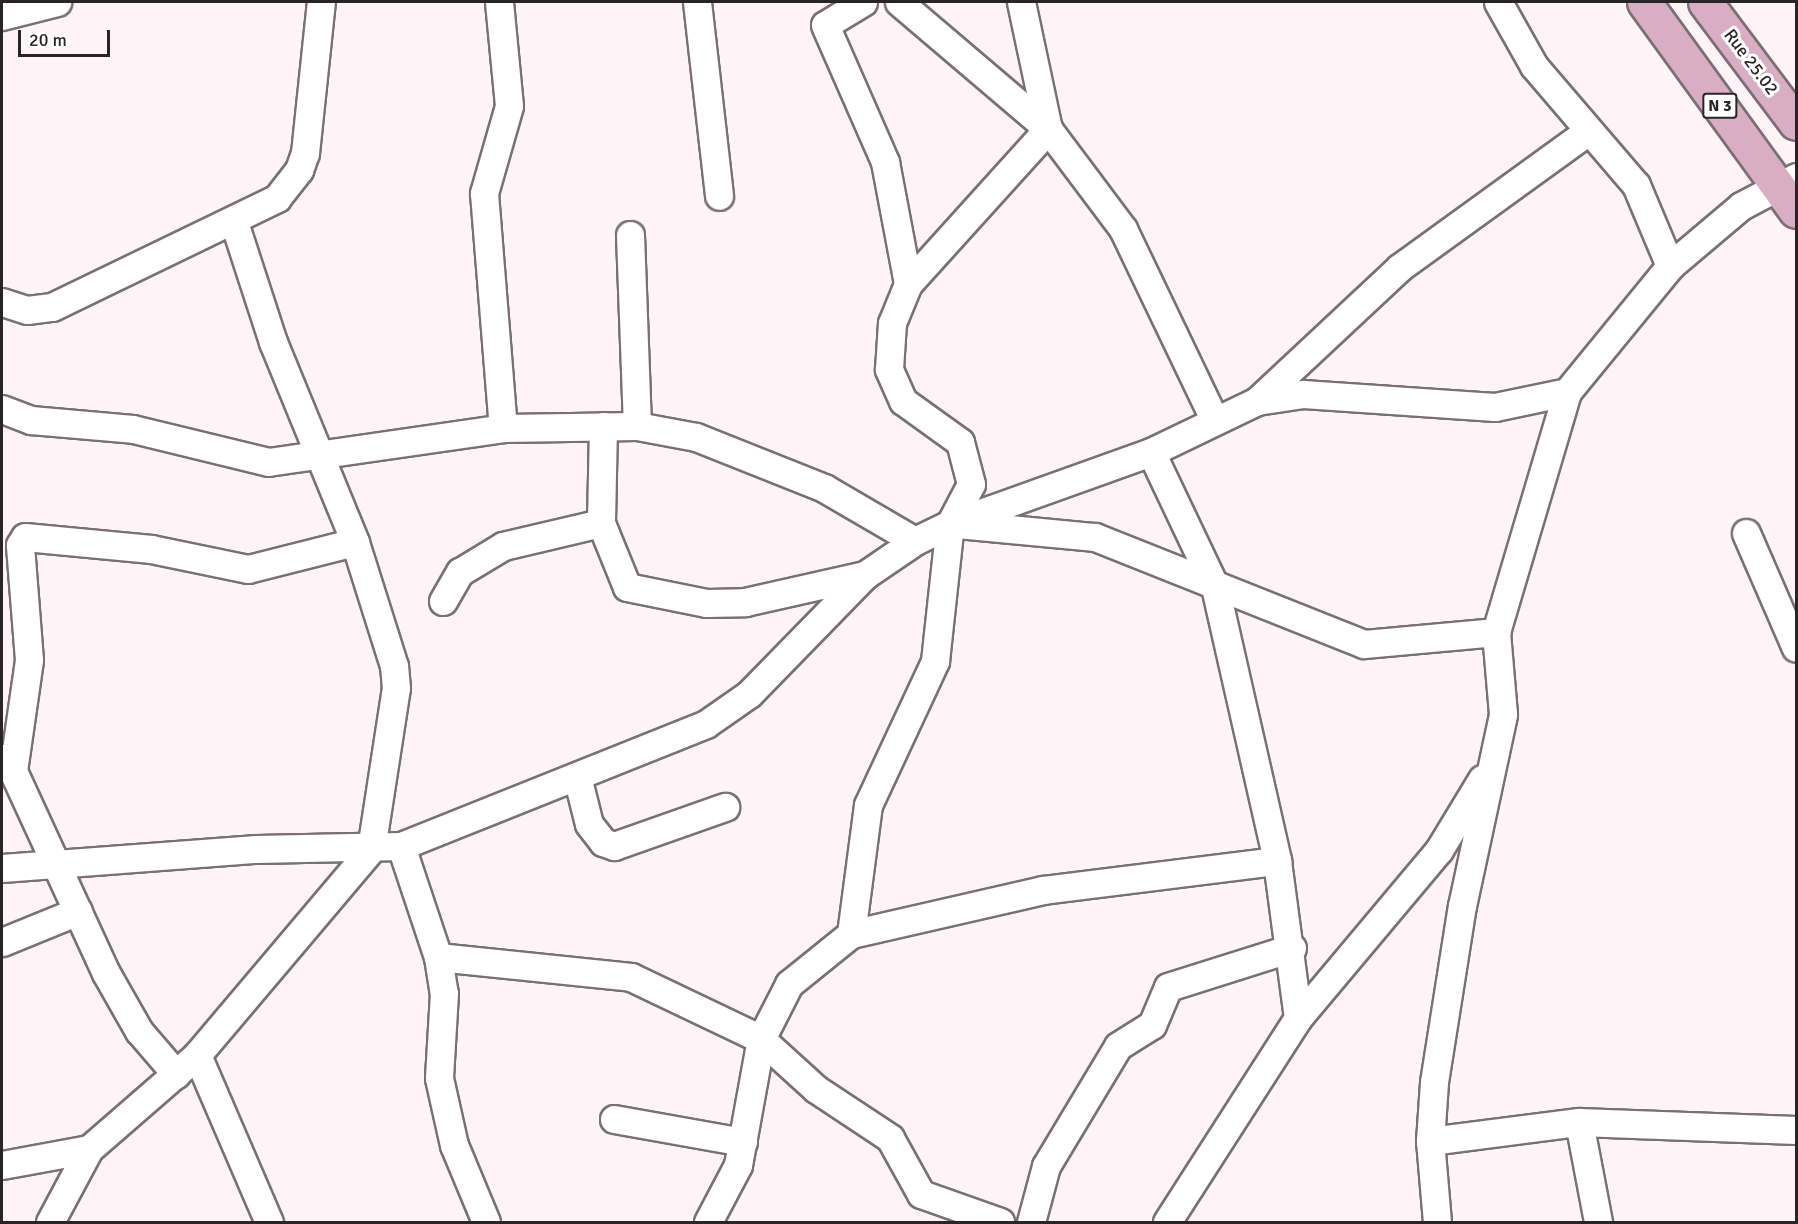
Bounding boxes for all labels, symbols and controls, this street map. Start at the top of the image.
scale bar [21,18,112,56]
street label: Rue 25.02 [1719,25,1783,99]
text: 20 m [29,29,67,51]
road number: N 3 [1702,93,1738,119]

